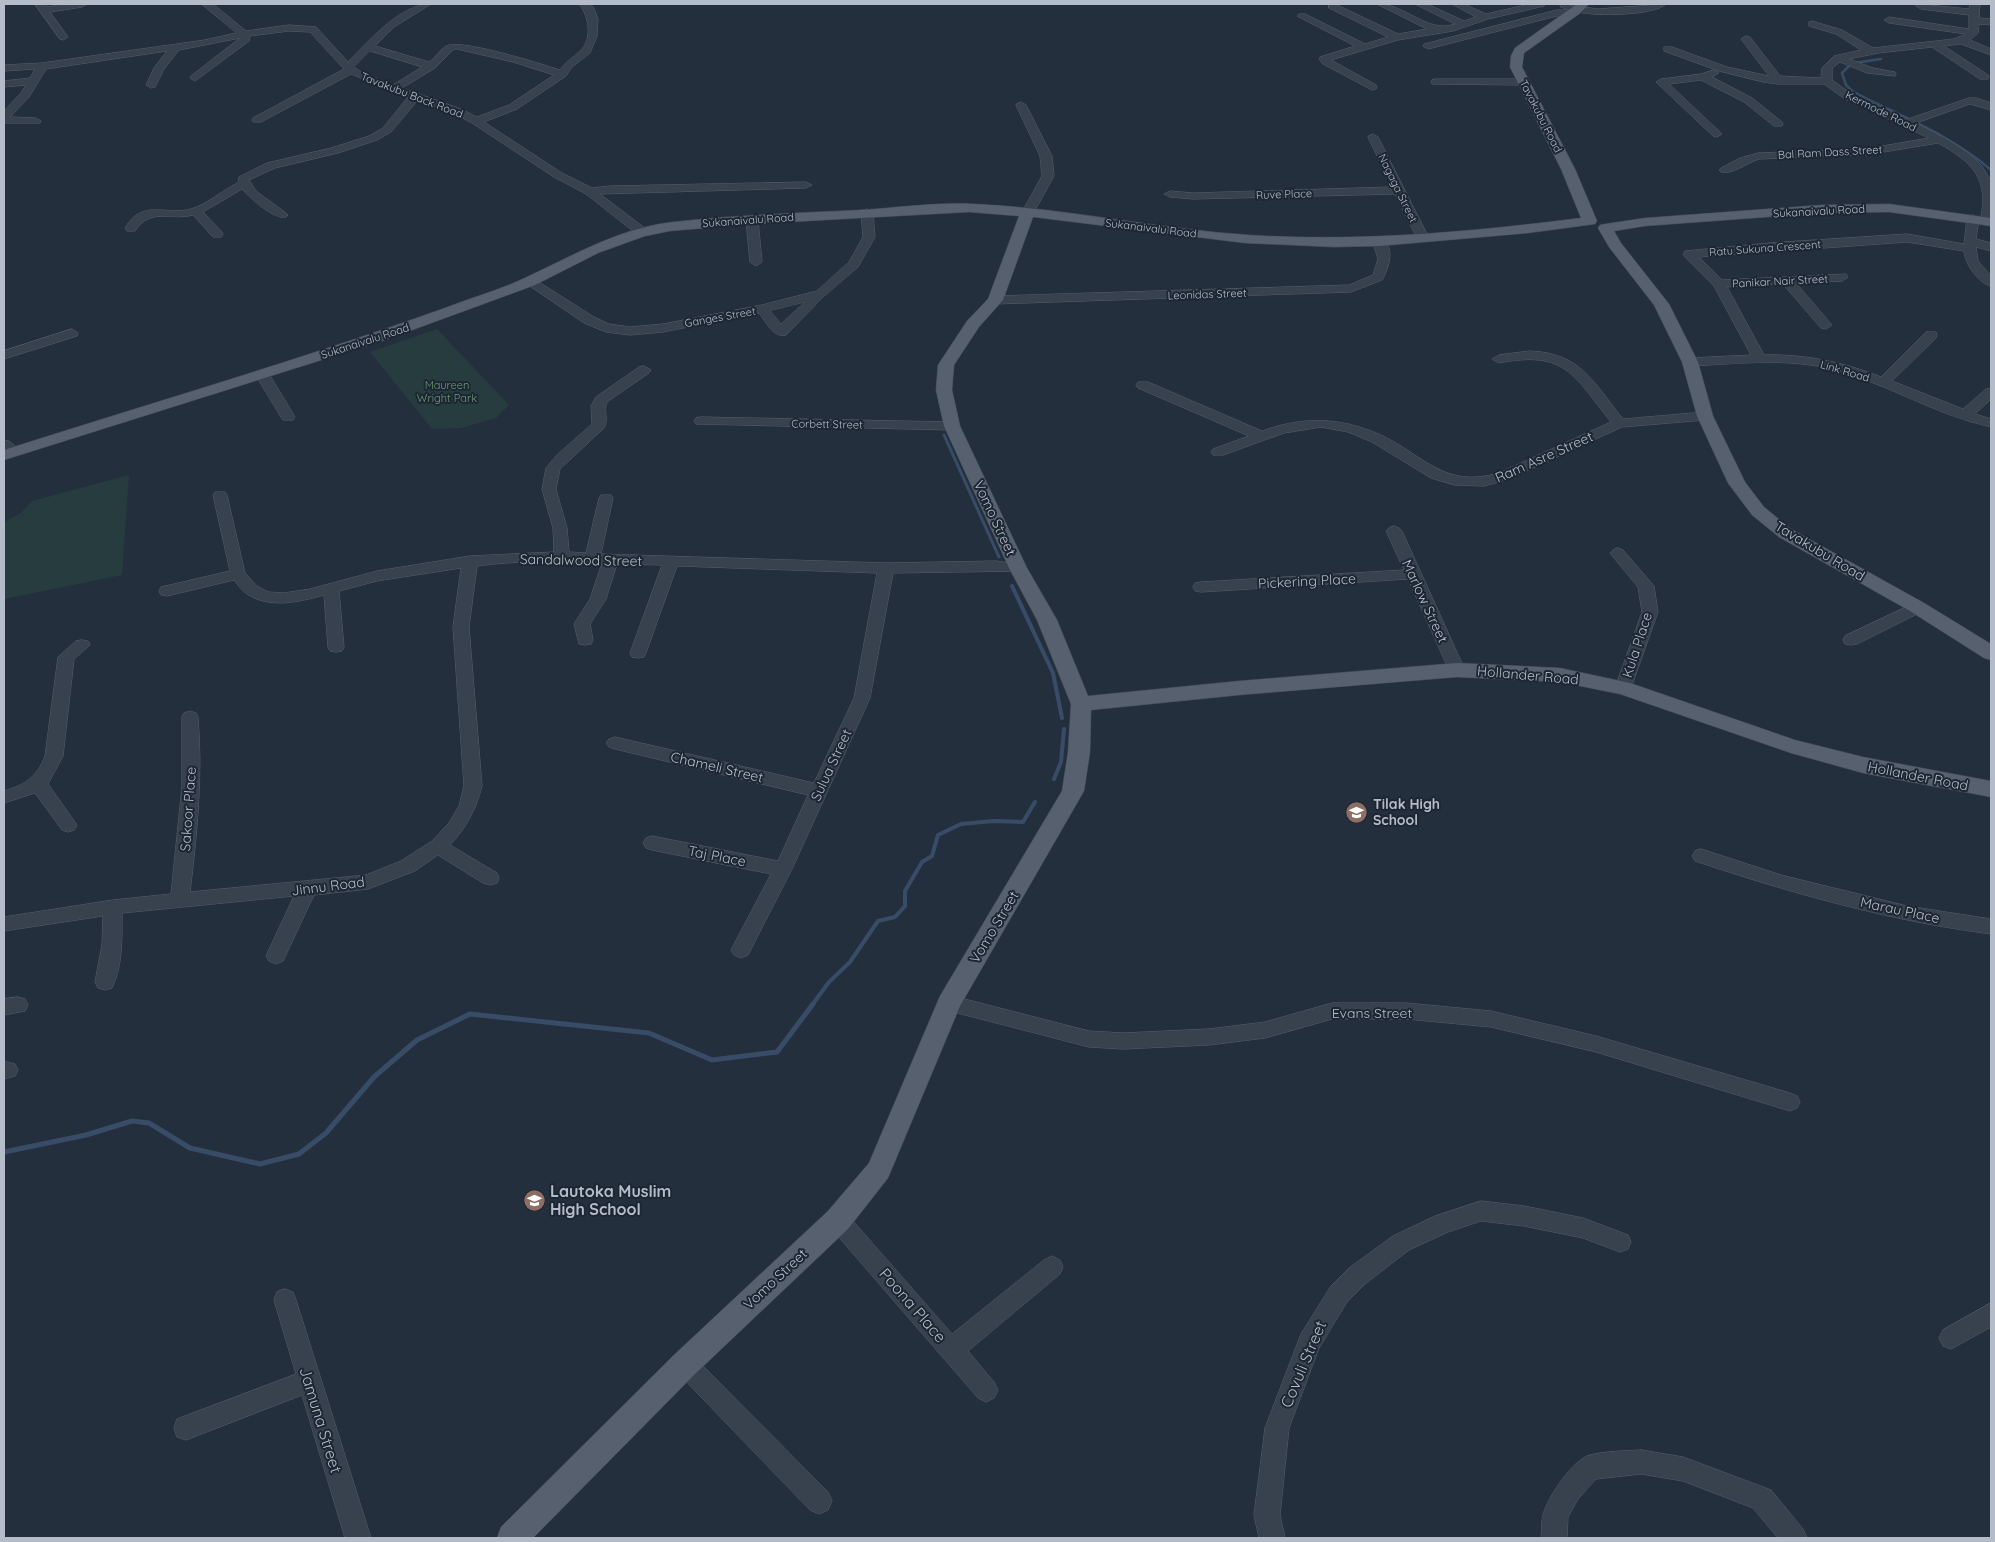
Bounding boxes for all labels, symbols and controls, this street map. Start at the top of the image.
street label: Tavakubu Back Road [359,69,465,121]
street label: Tavakubu Road [1517,77,1565,155]
street label: Kermode Road [1843,88,1919,134]
street label: Bal Ram Dass Street [1777,142,1883,162]
street label: Nagaga Street [1375,151,1421,225]
street label: Ruve Place [1256,186,1312,202]
street label: Sukanaivalu Road [1773,202,1865,220]
street label: Sukanaivalu Road [702,210,794,230]
street label: Sukanaivalu Road [1105,215,1197,241]
street label: Ratu Sukuna Crescent [1709,237,1822,259]
street label: Panikar Nair Street [1732,271,1829,291]
street label: Leonidas Street [1167,286,1247,302]
street label: Ganges Street [683,304,757,330]
street label: Sukanaivalu Road [319,320,411,362]
street label: Link Road [1819,357,1871,385]
park label: Maureen Wright Park [417,378,477,405]
street label: Corbett Street [791,416,863,432]
street label: Ram Asre Street [1492,427,1596,487]
street label: Vomo Street [970,478,1020,559]
street label: Tavakubu Road [1772,517,1868,585]
street label: Sandalwood Street [520,550,643,570]
street label: Marlow Street [1398,557,1452,646]
street label: Pickering Place [1258,569,1356,593]
street label: Kula Place [1618,610,1656,680]
street label: Hollander Road [1476,662,1580,688]
street label: Sulua Street [806,726,856,804]
street label: Chameli Street [669,748,765,786]
street label: Hollander Road [1866,757,1970,795]
street label: Sakoor Place [176,766,200,852]
place label: Tilak High School [1373,795,1440,829]
school or university icon: Tilak High School [1345,800,1369,824]
street label: Taj Place [687,842,747,870]
street label: Jinnu Road [290,873,366,899]
street label: Vomo Street [965,888,1023,966]
street label: Marau Place [1859,893,1941,927]
street label: Evans Street [1332,1004,1412,1022]
place label: Lautoka Muslim High School [550,1181,671,1219]
school or university icon: Lautoka Muslim High School [522,1188,546,1212]
street label: Vomo Street [739,1245,811,1313]
street label: Poona Place [875,1264,951,1346]
street label: Covuli Street [1276,1317,1330,1411]
street label: Jamuna Street [295,1365,347,1475]

